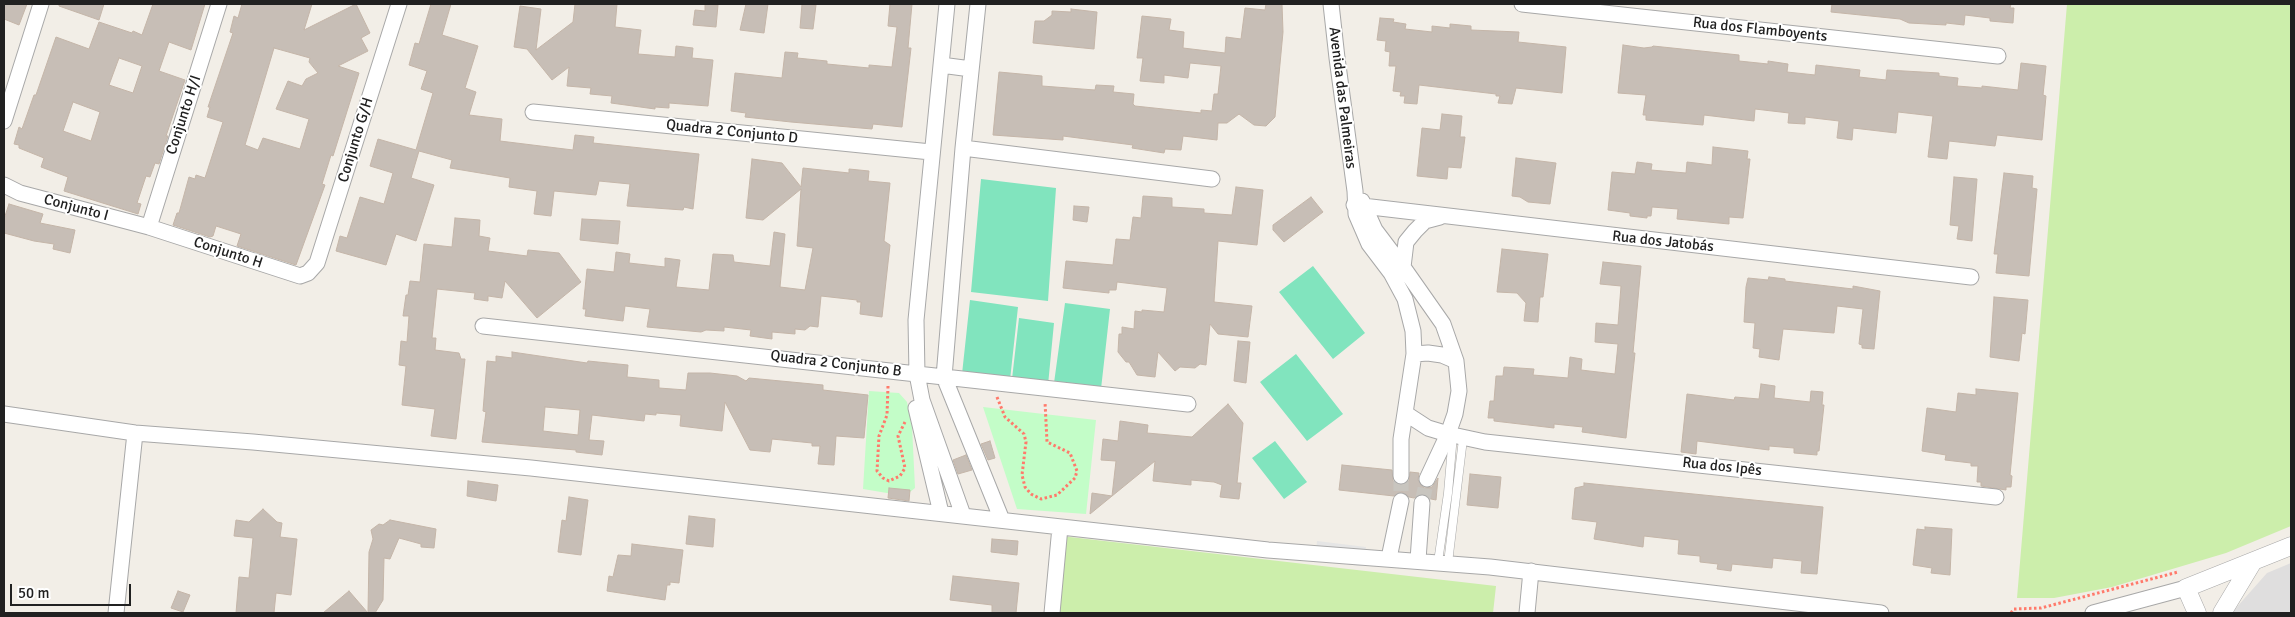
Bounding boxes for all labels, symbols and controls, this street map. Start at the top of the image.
street label: Rua dos Flamboyents [1692,14,1828,46]
street label: Avenida das Palmeiras [1324,26,1360,170]
street label: Conjunto H/I [163,73,205,157]
street label: Conjunto G/H [335,95,377,185]
street label: Quadra 2 Conjunto D [665,116,799,148]
street label: Conjunto I [42,191,110,225]
street label: Rua dos Jatobás [1611,228,1715,256]
street label: Conjunto H [191,233,265,273]
street label: Quadra 2 Conjunto B [769,347,903,381]
street label: Rua dos Ipês [1681,454,1763,480]
scale bar [12,574,134,606]
text: 50 m [18,584,49,602]

